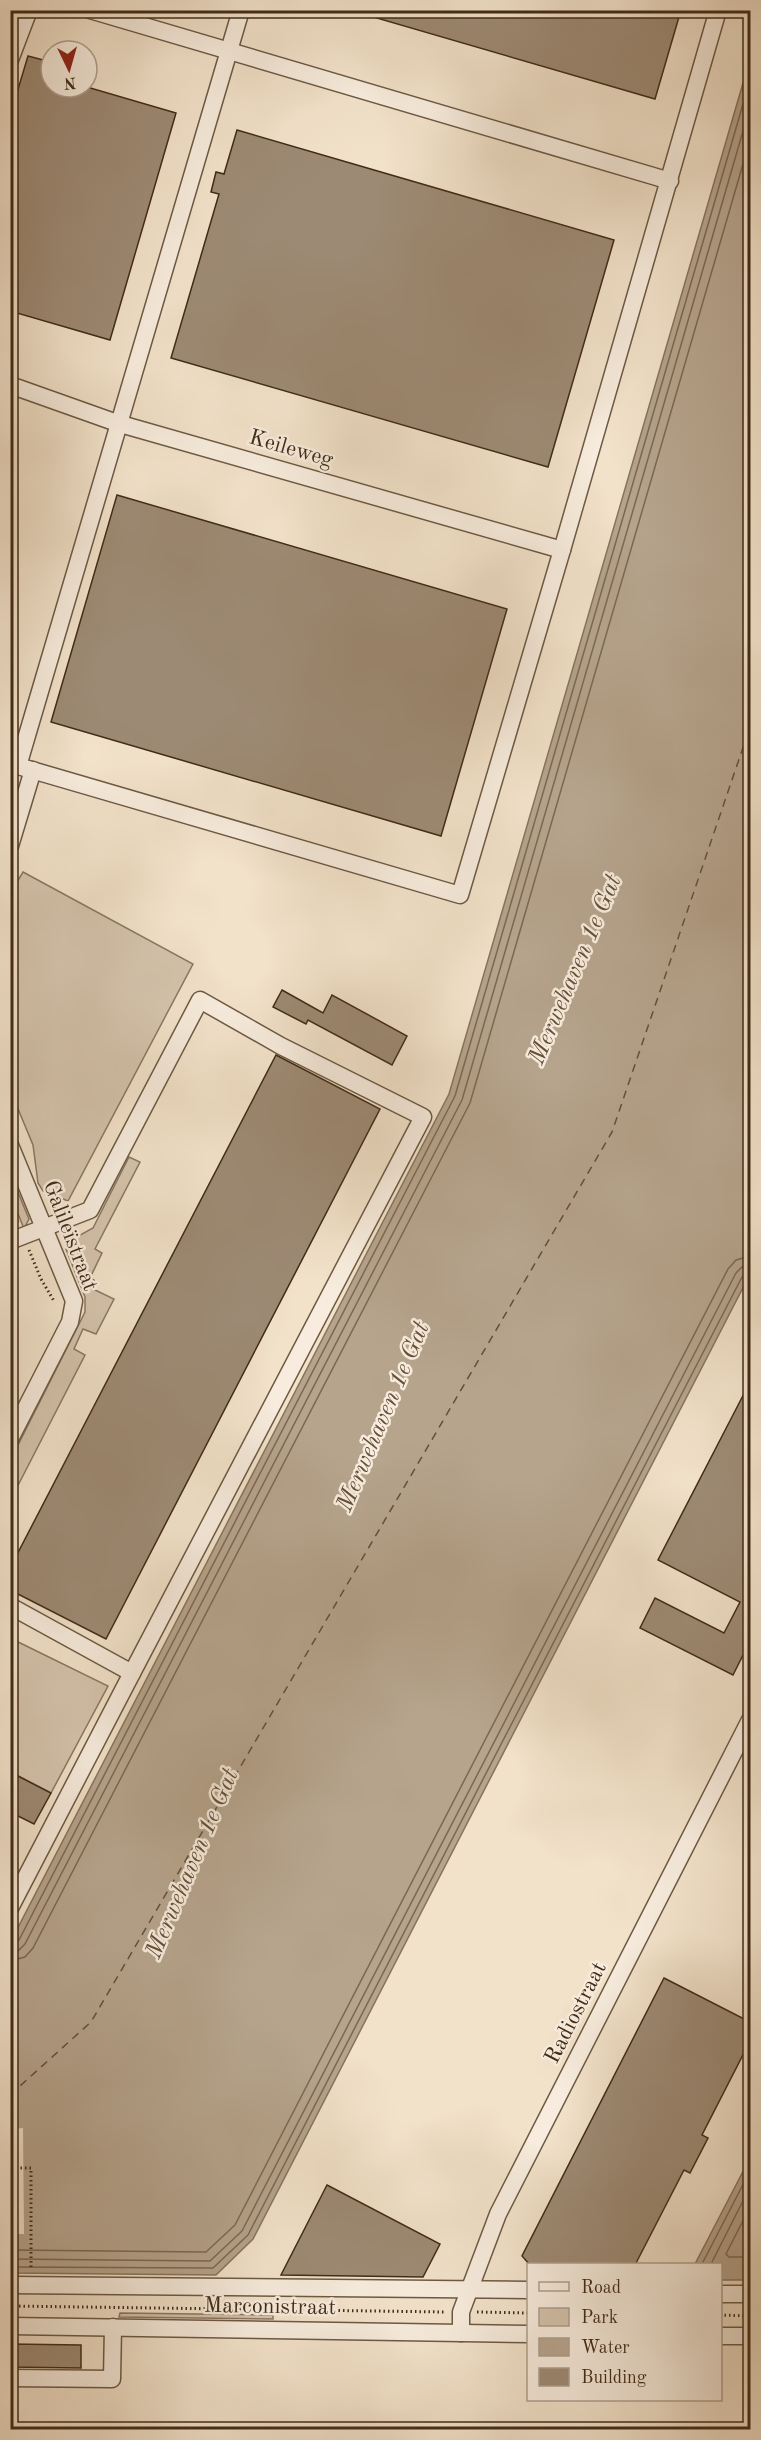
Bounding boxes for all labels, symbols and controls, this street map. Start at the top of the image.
north arrow [39,39,99,99]
text: N [63,73,77,91]
street label: Keileweg [246,426,336,472]
water label: Merwehaven 1e Gat [525,871,627,1069]
street label: Galileïstraat [39,1178,101,1294]
water label: Merwehaven 1e Gat [333,1318,435,1516]
water label: Merwehaven 1e Gat [142,1765,244,1963]
street label: Radiostraat [541,1959,611,2067]
legend [527,2263,722,2401]
text: Road [581,2279,621,2297]
street label: Marconistraat [204,2295,336,2319]
text: Park [581,2309,618,2327]
text: Water [581,2339,630,2357]
text: Building [581,2369,647,2387]

